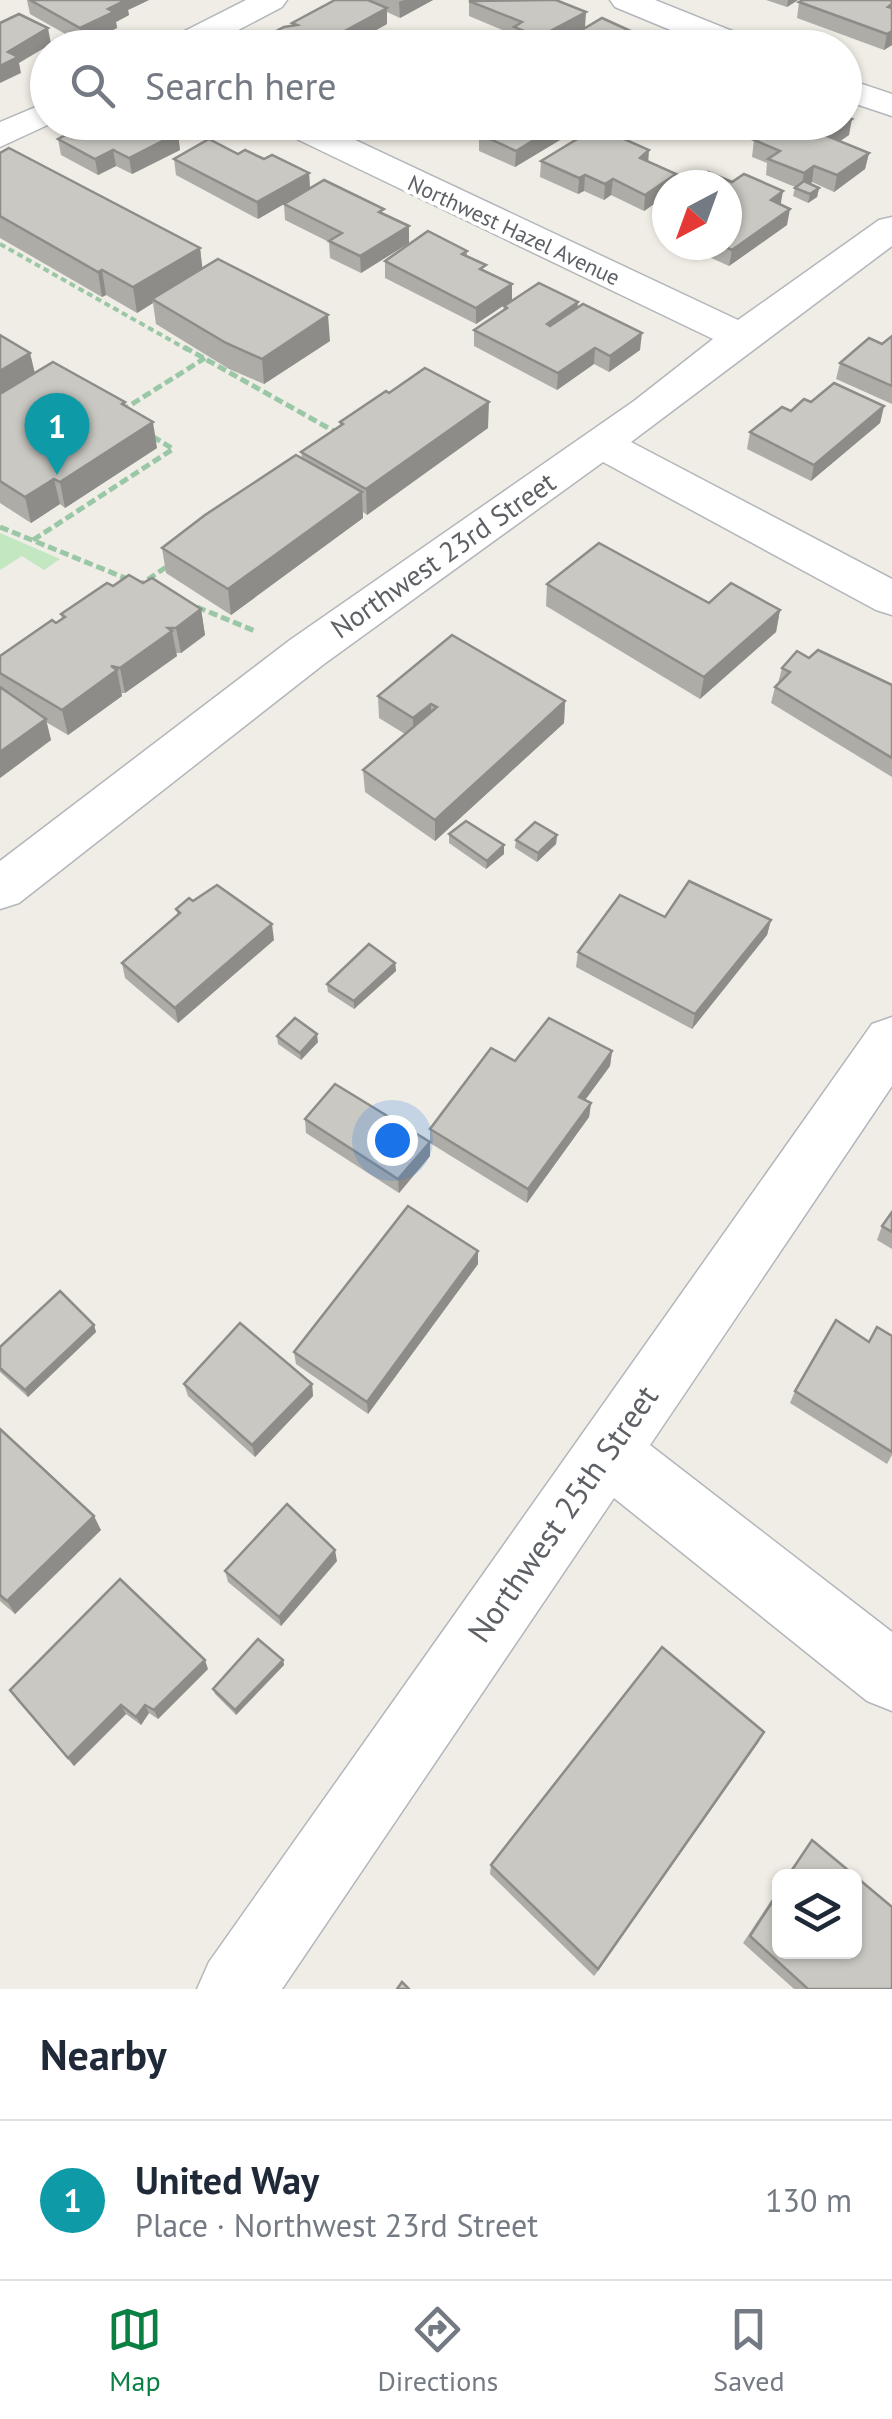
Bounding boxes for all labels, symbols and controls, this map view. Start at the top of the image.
search box [30,30,862,140]
icon: search [65,58,120,113]
text: Search here [145,61,337,110]
street label: Northwest Hazel Avenue [404,169,624,291]
north arrow [652,170,742,260]
pin: 1 [24,392,90,475]
street label: Northwest 23rd Street [323,463,563,646]
your location [367,1115,418,1166]
street label: Northwest 25th Street [458,1376,667,1650]
map controls [772,1869,862,1959]
button: layers [772,1869,862,1959]
text: Nearby [40,2027,167,2082]
text: United Way [135,2155,319,2204]
text: 1 [63,2179,82,2221]
text: 130 m [765,2179,852,2221]
text: Place · Northwest 23rd Street [135,2204,538,2246]
tab: Map [107,2302,162,2399]
tab: Directions [377,2302,498,2399]
tab: Saved [713,2302,785,2399]

